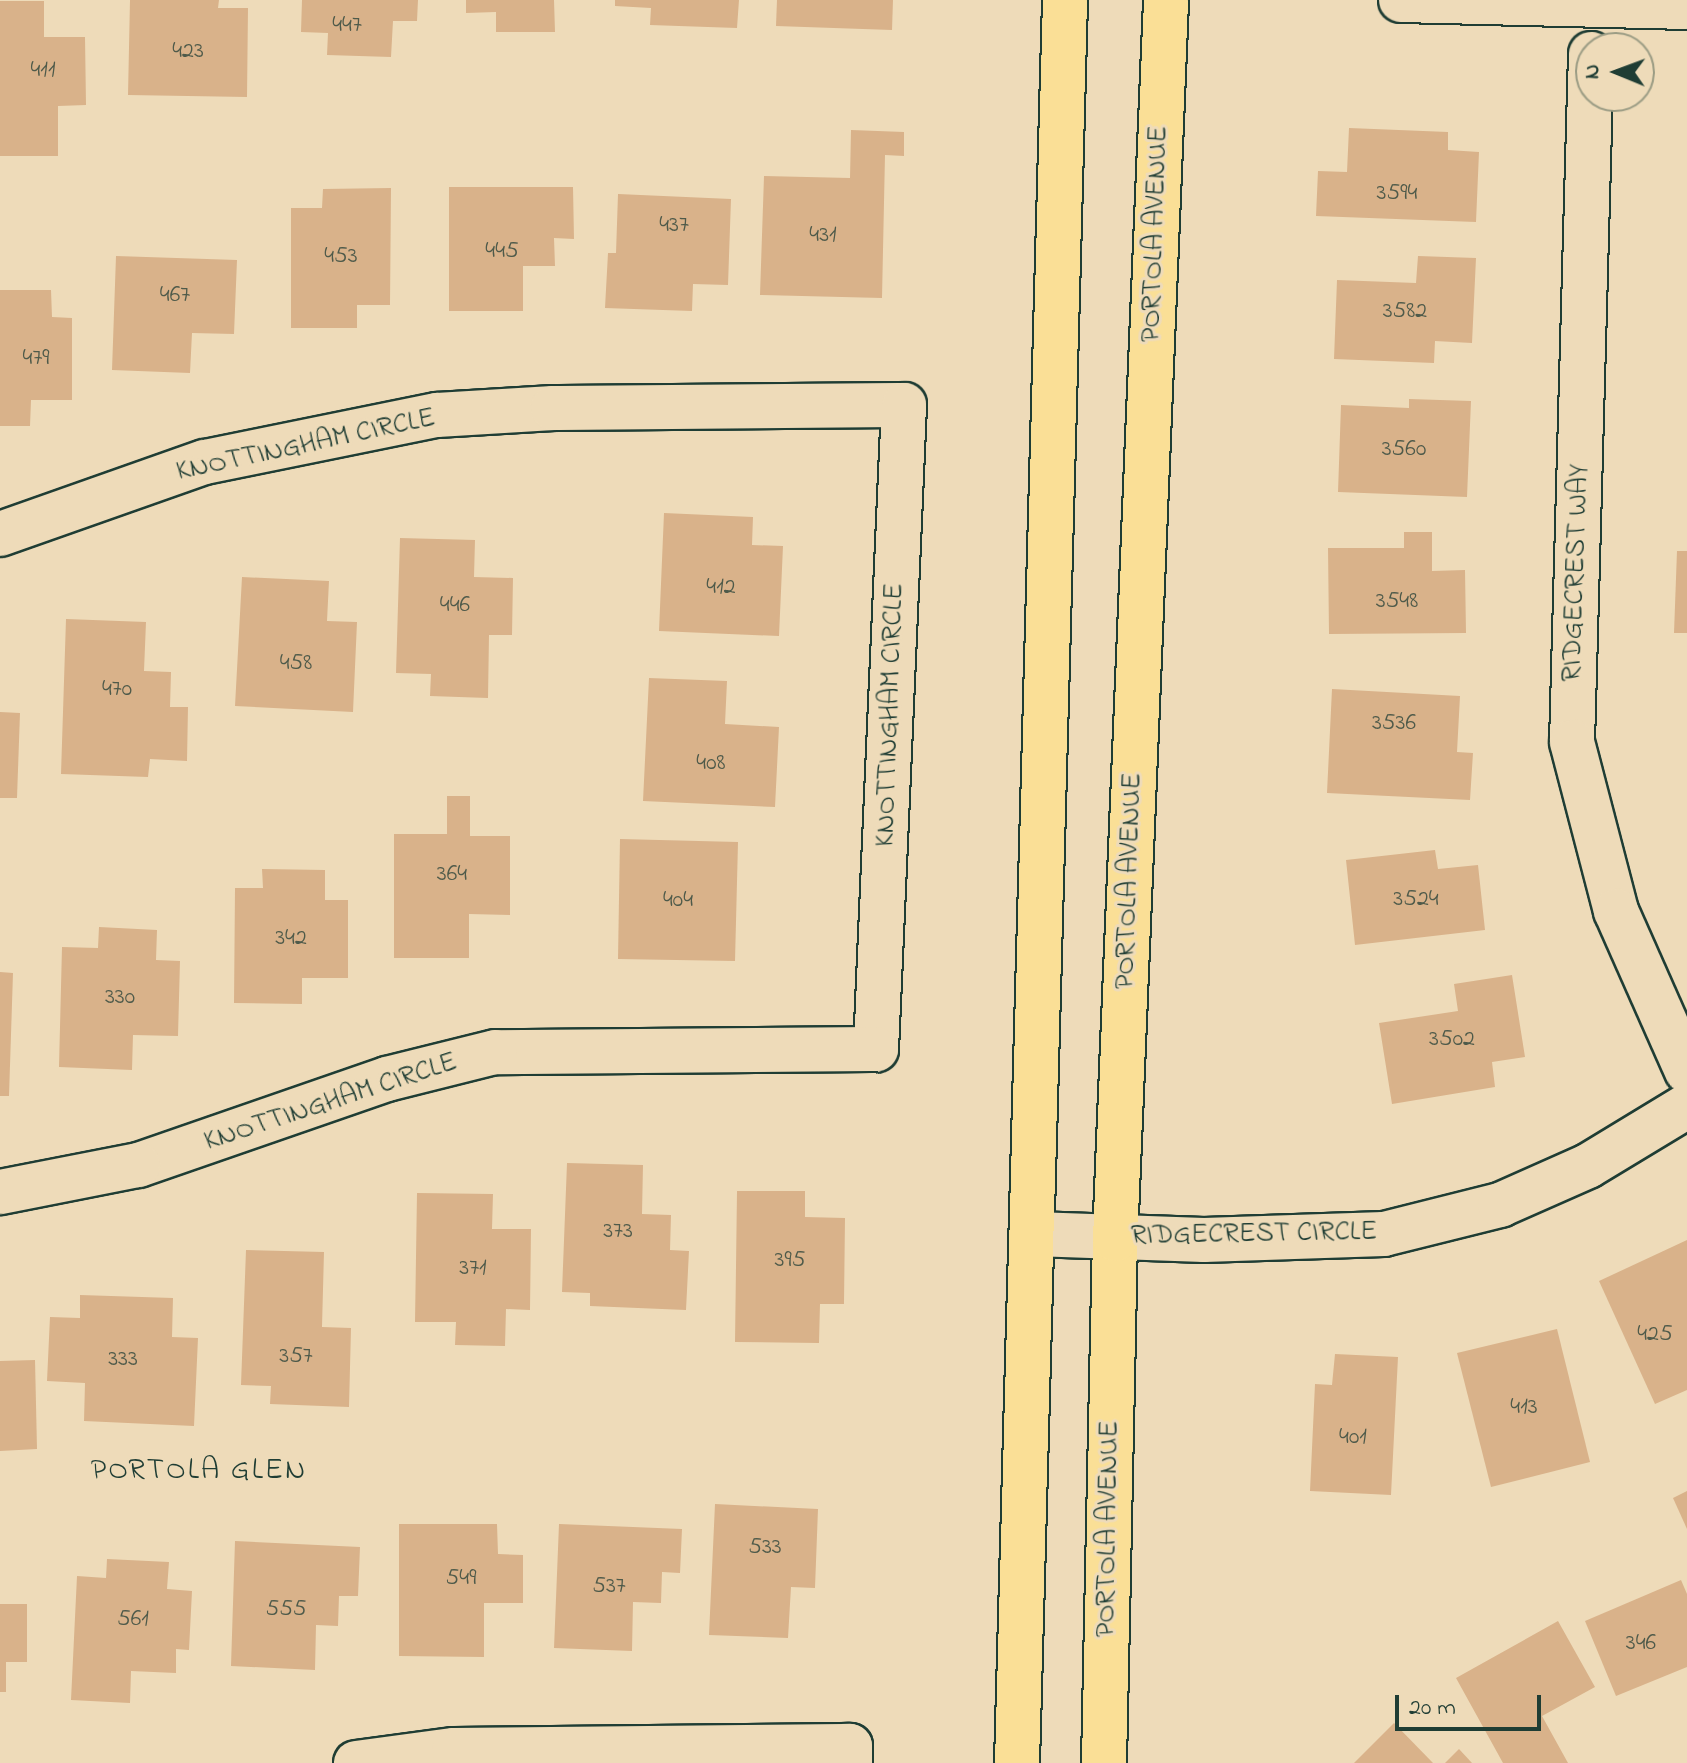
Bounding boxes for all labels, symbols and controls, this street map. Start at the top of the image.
house number: 447 [332,12,362,40]
north arrow [1575,32,1655,112]
house number: 423 [172,38,204,66]
house number: 411 [30,57,56,85]
text: N [1577,64,1609,79]
street label: PORTOLA AVENUE [1135,125,1177,343]
house number: 3594 [1377,180,1417,208]
house number: 437 [659,212,689,240]
house number: 431 [809,222,837,250]
house number: 445 [485,238,519,266]
house number: 453 [324,243,358,271]
house number: 467 [160,282,190,310]
house number: 3582 [1383,298,1427,326]
house number: 479 [23,345,49,373]
street label: KNOTTINGHAM CIRCLE [173,402,439,490]
house number: 3560 [1382,436,1426,464]
street label: RIDGECREST WAY [1556,464,1598,682]
house number: 412 [706,574,736,602]
street label: KNOTTINGHAM CIRCLE [870,583,912,847]
house number: 3548 [1376,588,1418,616]
house number: 446 [440,592,470,620]
house number: 458 [280,650,312,678]
house number: 470 [102,676,132,704]
house number: 3536 [1372,710,1416,738]
house number: 408 [696,750,726,778]
street label: PORTOLA AVENUE [1109,772,1151,990]
house number: 364 [437,861,467,889]
house number: 3524 [1393,886,1439,914]
house number: 404 [663,887,693,915]
house number: 342 [275,925,307,953]
house number: 330 [105,984,135,1012]
house number: 3502 [1429,1026,1475,1054]
street label: KNOTTINGHAM CIRCLE [200,1046,462,1160]
street label: RIDGECREST CIRCLE [1131,1216,1377,1254]
house number: 373 [603,1218,633,1246]
house number: 395 [775,1247,805,1275]
house number: 371 [459,1255,487,1283]
house number: 425 [1637,1321,1673,1349]
house number: 357 [279,1343,313,1371]
house number: 333 [108,1346,138,1374]
house number: 413 [1510,1394,1538,1422]
street label: PORTOLA AVENUE [1090,1420,1128,1638]
house number: 401 [1339,1424,1367,1452]
district label: PORTOLA GLEN [91,1453,307,1489]
house number: 533 [748,1534,782,1562]
house number: 549 [446,1565,476,1593]
house number: 537 [592,1573,626,1601]
house number: 555 [265,1596,307,1624]
house number: 561 [117,1606,149,1634]
house number: 346 [1626,1630,1656,1658]
scale bar [1399,1679,1545,1729]
text: 20 m [1409,1691,1456,1726]

